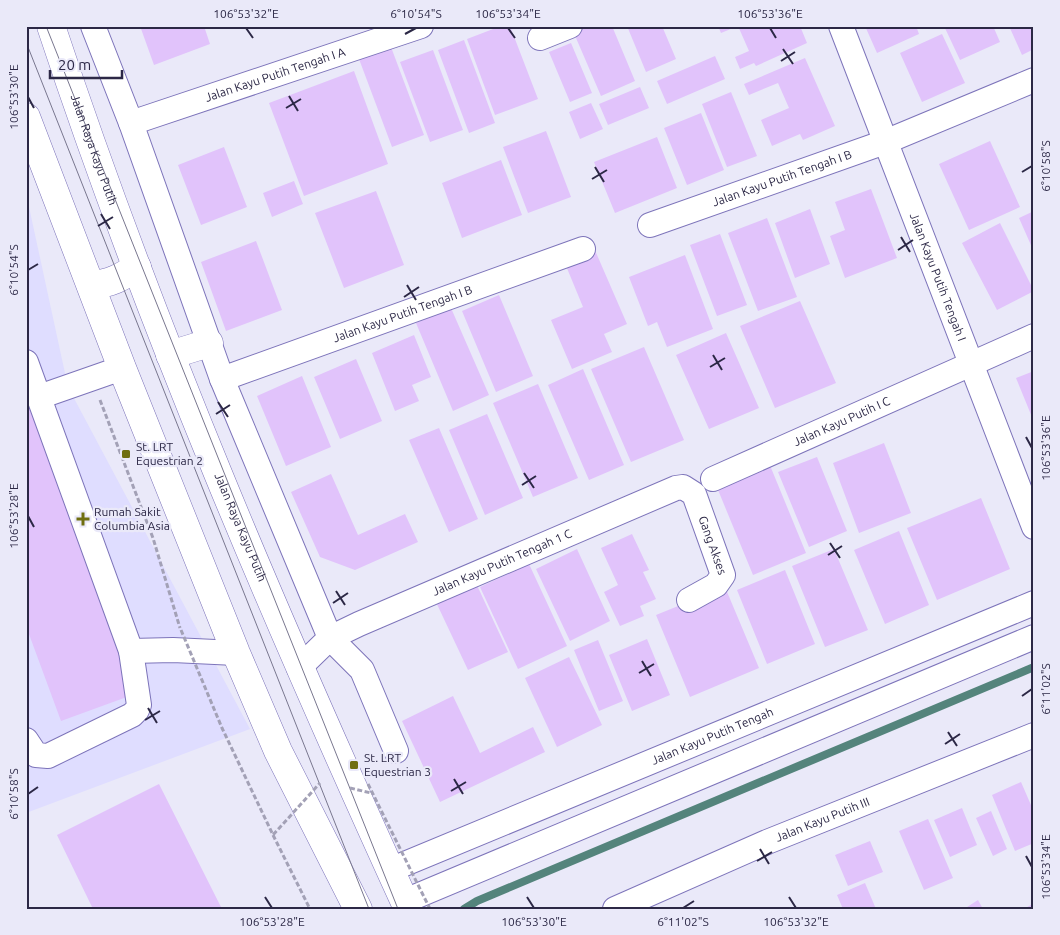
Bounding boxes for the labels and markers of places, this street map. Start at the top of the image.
place label: St. LRT Equestrian 2 [136,440,203,467]
marker: St. LRT Equestrian 2 [120,448,132,460]
place label: Rumah Sakit Columbia Asia [94,505,170,532]
marker: Rumah Sakit Columbia Asia [76,512,90,526]
place label: St. LRT Equestrian 3 [364,751,431,778]
marker: St. LRT Equestrian 3 [348,759,360,771]

